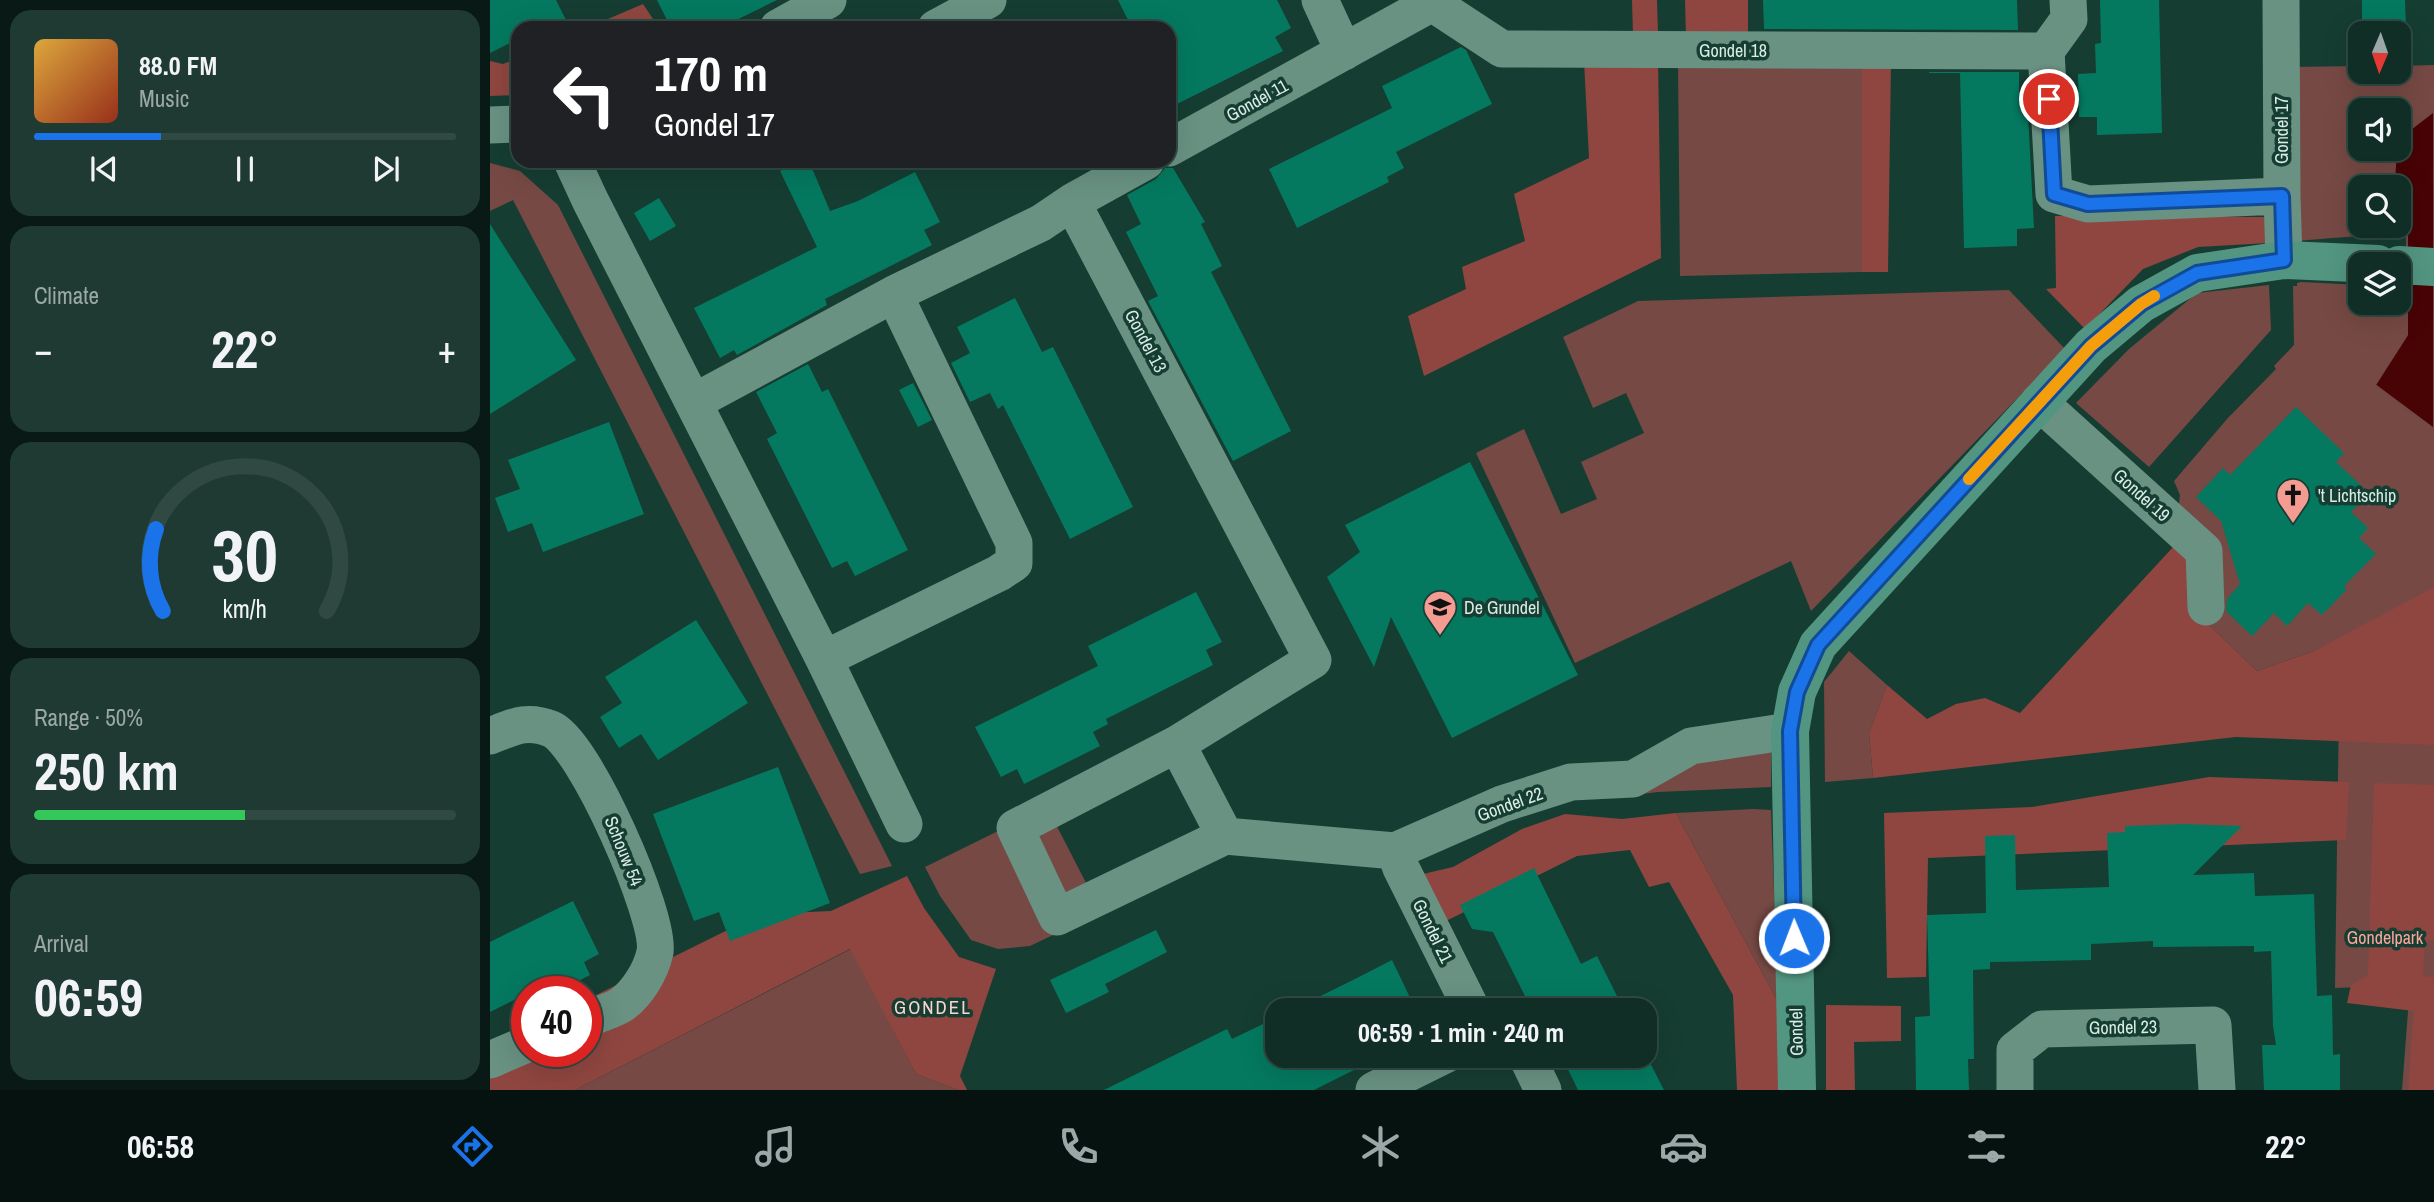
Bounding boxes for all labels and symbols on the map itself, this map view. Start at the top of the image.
north arrow [2348,21,2412,84]
street label: Gondel 18 [1699,38,1767,63]
pin [2019,69,2079,129]
street label: Gondel 11 [1222,72,1293,127]
street label: Gondel 17 [2269,96,2294,164]
street label: Gondel 13 [1119,305,1173,377]
street label: Gondel 19 [2108,463,2176,527]
church icon: 't Lichtschip [2274,476,2312,525]
place label: 't Lichtschip [2318,483,2396,508]
school or university icon: De Grundel [1421,588,1459,637]
place label: De Grundel [1464,595,1539,620]
street label: Gondel 22 [1474,781,1546,827]
street label: Schouw 54 [599,812,649,890]
street label: Gondel 21 [1407,895,1460,968]
position arrow [1757,901,1831,975]
park label: Gondelpark [2347,925,2424,950]
speed limit sign: 40 [511,976,602,1067]
district label: GONDEL [894,994,972,1020]
street label: Gondel [1783,1008,1809,1056]
street label: Gondel 23 [2089,1014,2157,1040]

